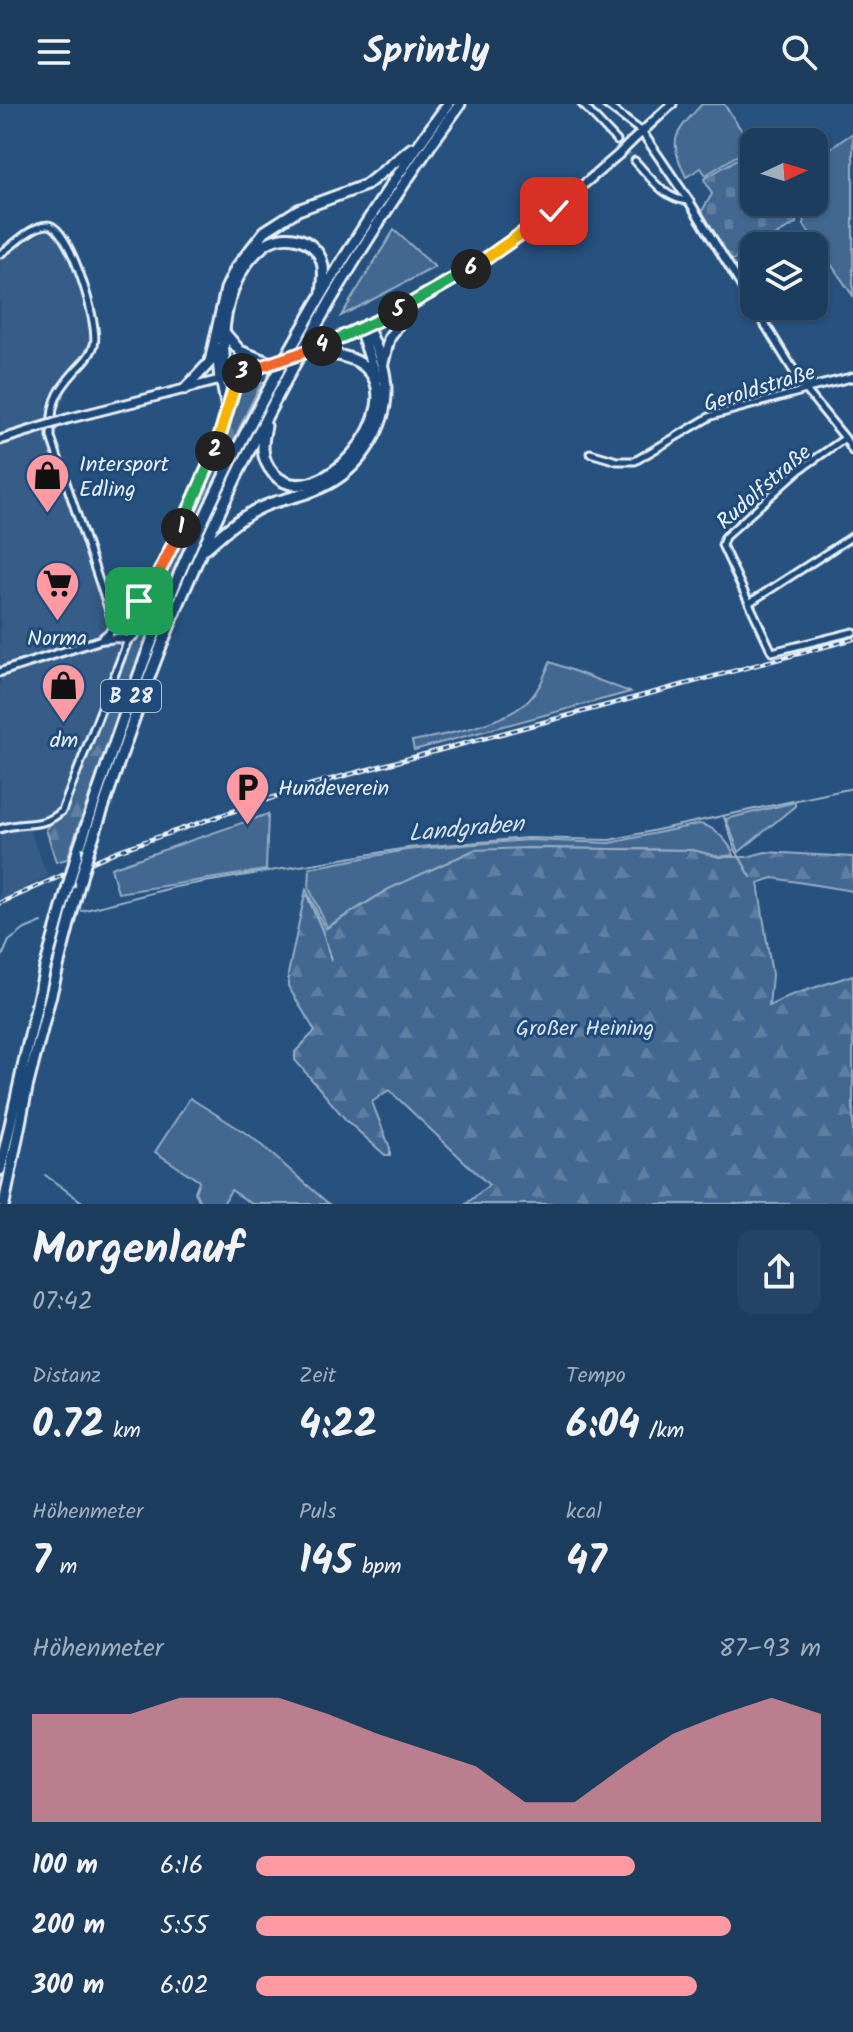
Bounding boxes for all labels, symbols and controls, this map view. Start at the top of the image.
text: Sprintly [363,24,490,81]
icon: menu [32,30,76,74]
icon: search [777,30,821,74]
north arrow [740,128,828,216]
map controls [740,128,828,320]
pin [520,177,588,245]
icon: check [532,189,576,233]
button: layers [740,232,828,320]
pin: 6 [451,249,491,289]
text: 6 [465,251,477,286]
pin: 5 [378,291,418,331]
text: 5 [392,293,404,328]
pin: 4 [302,326,342,366]
text: 4 [316,328,328,363]
pin: 3 [222,353,262,393]
text: 3 [236,355,248,390]
street label: Geroldstraße [700,356,820,423]
pin: 2 [195,431,235,471]
text: 2 [209,433,221,468]
street label: Rudolfstraße [709,436,820,539]
place label: Intersport Edling [79,448,169,508]
shop icon: Intersport Edling [24,452,72,515]
pin: 1 [161,508,201,548]
text: 1 [178,510,184,545]
supermarket icon: Norma [33,560,81,623]
pin [105,567,173,635]
icon: arrive [117,579,161,623]
place label: Norma [27,622,87,657]
shop icon: dm [40,662,88,725]
road number: B 28 [101,680,161,712]
place label: dm [50,724,78,759]
parking icon: Hundeverein [223,763,271,826]
place label: Hundeverein [278,772,389,807]
water label: Landgraben [407,805,528,854]
park label: Großer Heining [516,1012,654,1047]
text: Morgenlauf [32,1216,243,1286]
button: share [737,1230,821,1314]
text: 07:42 [32,1281,93,1323]
text: Distanz [32,1359,101,1394]
text: Zeit [299,1359,336,1394]
text: Tempo [566,1359,626,1394]
text: 0.72 [32,1394,104,1458]
text: 4:22 [299,1394,377,1458]
text: 6:04 [566,1394,640,1458]
text: km [104,1414,141,1449]
text: /km [640,1414,684,1449]
text: Höhenmeter [32,1495,143,1530]
text: Puls [299,1495,336,1530]
text: kcal [566,1495,602,1530]
text: 7 [32,1530,51,1594]
text: 145 [299,1530,353,1594]
text: 47 [566,1530,607,1594]
text: m [51,1550,77,1585]
text: bpm [353,1550,402,1585]
text: Höhenmeter [32,1628,163,1670]
text: 87–93 m [719,1628,821,1670]
text: 100 m [32,1845,98,1887]
text: 6:16 [160,1845,203,1887]
text: 200 m [32,1905,105,1947]
text: 5:55 [160,1905,208,1947]
text: 300 m [32,1965,104,2007]
text: 6:02 [160,1965,209,2007]

